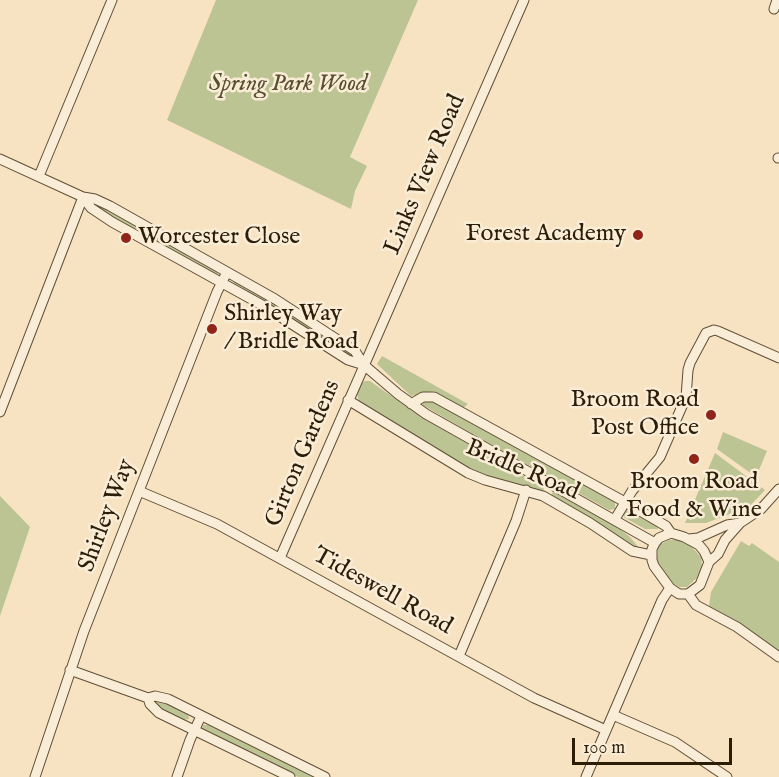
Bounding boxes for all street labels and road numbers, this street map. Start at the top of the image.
street label: Links View Road [379,91,473,259]
street label: Girton Gardens [260,376,348,532]
street label: Bridle Road [461,434,583,508]
street label: Shirley Way [73,456,143,576]
street label: Tideswell Road [307,542,457,642]

